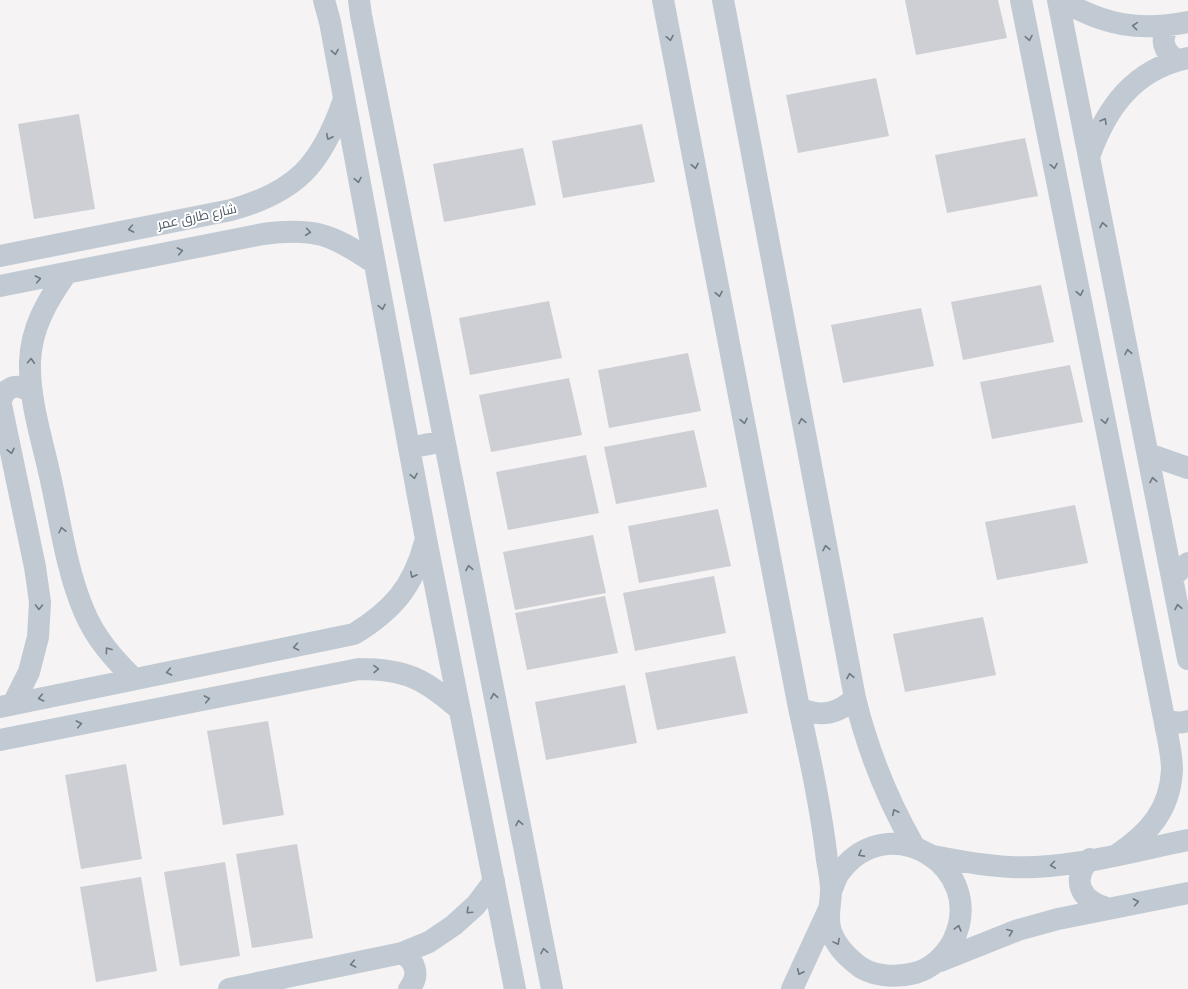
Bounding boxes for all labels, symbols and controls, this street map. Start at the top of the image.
one-way arrow [1132,22,1139,31]
one-way arrow [666,35,674,41]
one-way arrow [1024,35,1033,41]
one-way arrow [330,49,338,55]
one-way arrow [1100,118,1107,125]
one-way arrow [326,133,334,141]
one-way arrow [690,163,699,169]
one-way arrow [1050,163,1058,169]
one-way arrow [353,177,361,183]
street label: شارع طارق عمر [155,199,238,233]
one-way arrow [1099,221,1107,228]
one-way arrow [128,225,135,233]
one-way arrow [304,227,311,236]
one-way arrow [176,247,183,256]
one-way arrow [35,275,41,284]
one-way arrow [715,290,723,297]
one-way arrow [1075,290,1083,296]
one-way arrow [377,304,386,311]
one-way arrow [1124,349,1133,355]
one-way arrow [26,358,35,365]
one-way arrow [739,418,748,424]
one-way arrow [798,418,807,424]
one-way arrow [1100,418,1109,424]
one-way arrow [7,448,15,455]
one-way arrow [409,473,418,480]
one-way arrow [1149,477,1158,483]
one-way arrow [59,527,67,533]
one-way arrow [823,545,831,552]
one-way arrow [465,565,474,571]
one-way arrow [410,571,418,579]
one-way arrow [35,604,43,610]
one-way arrow [1174,604,1183,610]
one-way arrow [293,642,299,650]
one-way arrow [106,648,113,655]
one-way arrow [373,665,379,673]
one-way arrow [166,667,172,676]
one-way arrow [847,673,855,679]
one-way arrow [491,693,499,699]
one-way arrow [38,694,44,702]
one-way arrow [204,695,210,703]
one-way arrow [76,721,83,729]
one-way arrow [892,809,900,817]
one-way arrow [516,820,524,826]
one-way arrow [858,849,865,856]
one-way arrow [1050,860,1057,869]
one-way arrow [1133,899,1140,907]
one-way arrow [466,906,474,914]
one-way arrow [954,924,962,931]
one-way arrow [1007,929,1014,937]
one-way arrow [832,938,839,945]
one-way arrow [541,948,549,954]
one-way arrow [350,960,356,968]
one-way arrow [797,968,805,975]

